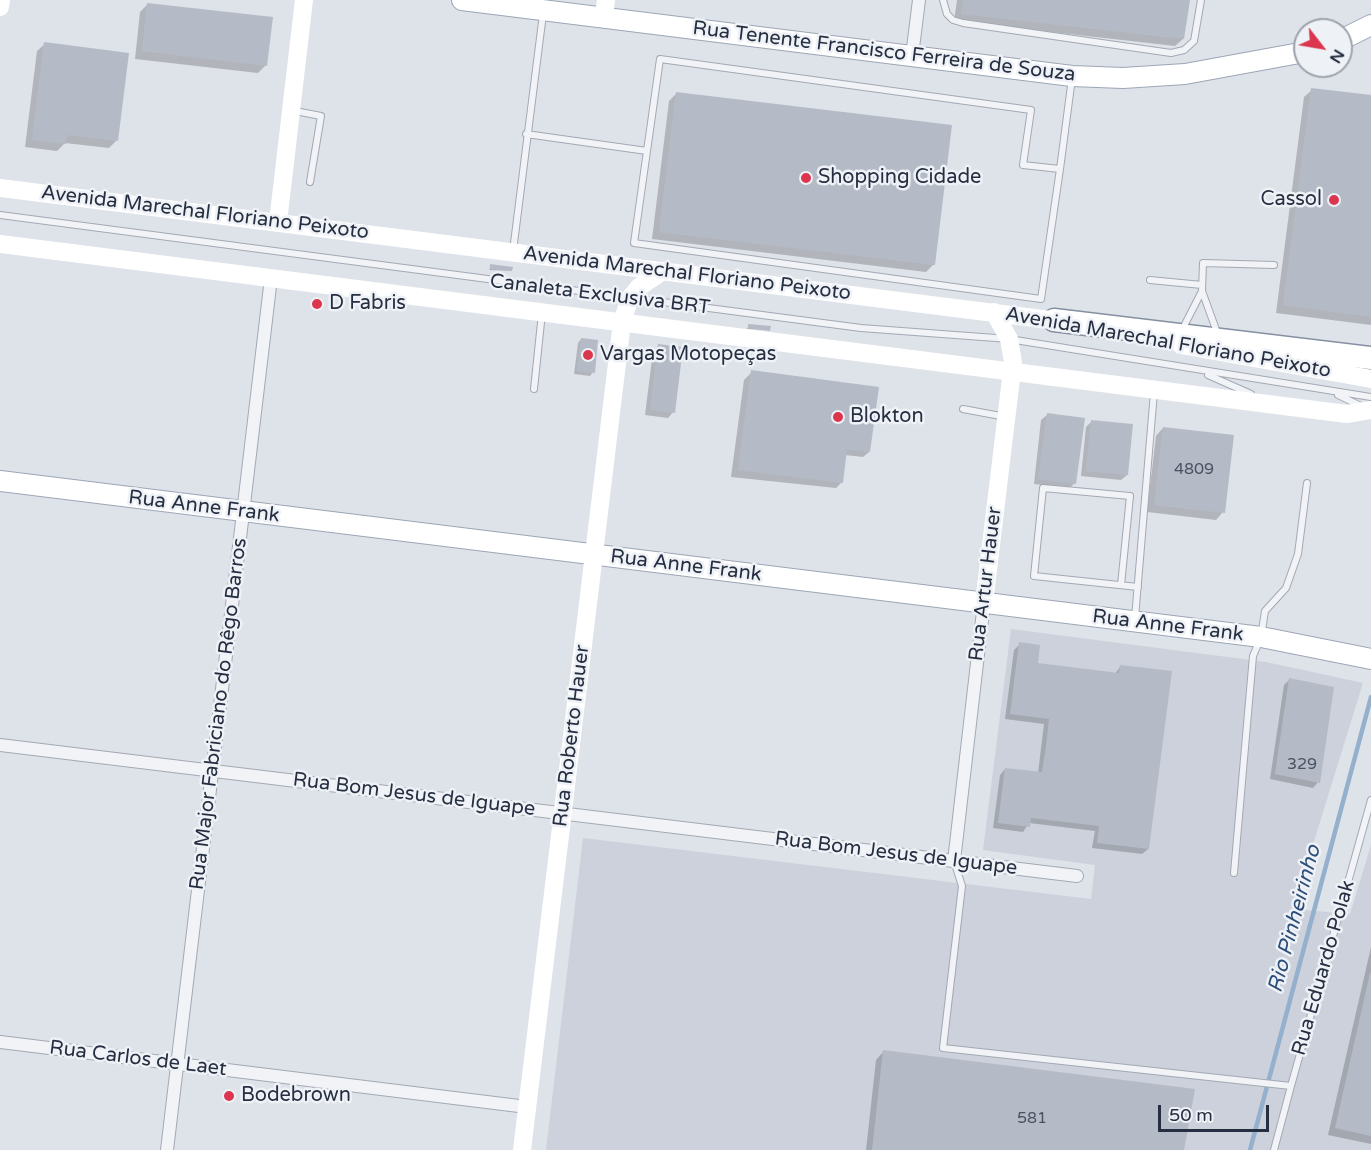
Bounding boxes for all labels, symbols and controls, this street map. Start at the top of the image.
street label: Rua Tenente Francisco Ferreira de Souza [691,17,1077,87]
north arrow [1293,18,1353,78]
text: N [1325,46,1349,67]
place label: Shopping Cidade [818,166,981,190]
marker: Shopping Cidade [799,171,813,185]
street label: Avenida Marechal Floriano Peixoto [40,181,370,245]
place label: Cassol [1261,188,1322,212]
marker: Cassol [1327,193,1341,207]
street label: Avenida Marechal Floriano Peixoto [522,242,852,306]
street label: Canaleta Exclusiva BRT [488,270,712,320]
place label: D Fabris [329,292,406,316]
marker: D Fabris [310,297,324,311]
street label: Avenida Marechal Floriano Peixoto [1003,303,1333,383]
place label: Vargas Motopeças [600,343,776,367]
marker: Vargas Motopeças [581,348,595,362]
place label: Blokton [850,405,924,429]
marker: Blokton [831,410,845,424]
house number: 4809 [1174,460,1214,480]
street label: Rua Anne Frank [127,486,281,528]
street label: Rua Artur Hauer [965,505,1007,663]
street label: Rua Major Fabriciano do Rêgo Barros [185,537,253,891]
street label: Rua Anne Frank [609,545,763,587]
street label: Rua Anne Frank [1091,605,1245,647]
street label: Rua Roberto Hauer [549,644,595,828]
house number: 329 [1287,755,1317,775]
street label: Rua Bom Jesus de Iguape [291,768,537,822]
street label: Rua Bom Jesus de Iguape [773,827,1019,881]
water label: Rio Pinheirinho [1263,842,1327,996]
street label: Rua Eduardo Polak [1287,878,1361,1058]
street label: Rua Carlos de Laet [48,1036,228,1082]
place label: Bodebrown [241,1084,351,1108]
marker: Bodebrown [222,1089,236,1103]
scale bar [1161,1093,1272,1131]
text: 50 m [1169,1104,1213,1126]
house number: 581 [1017,1109,1047,1129]

